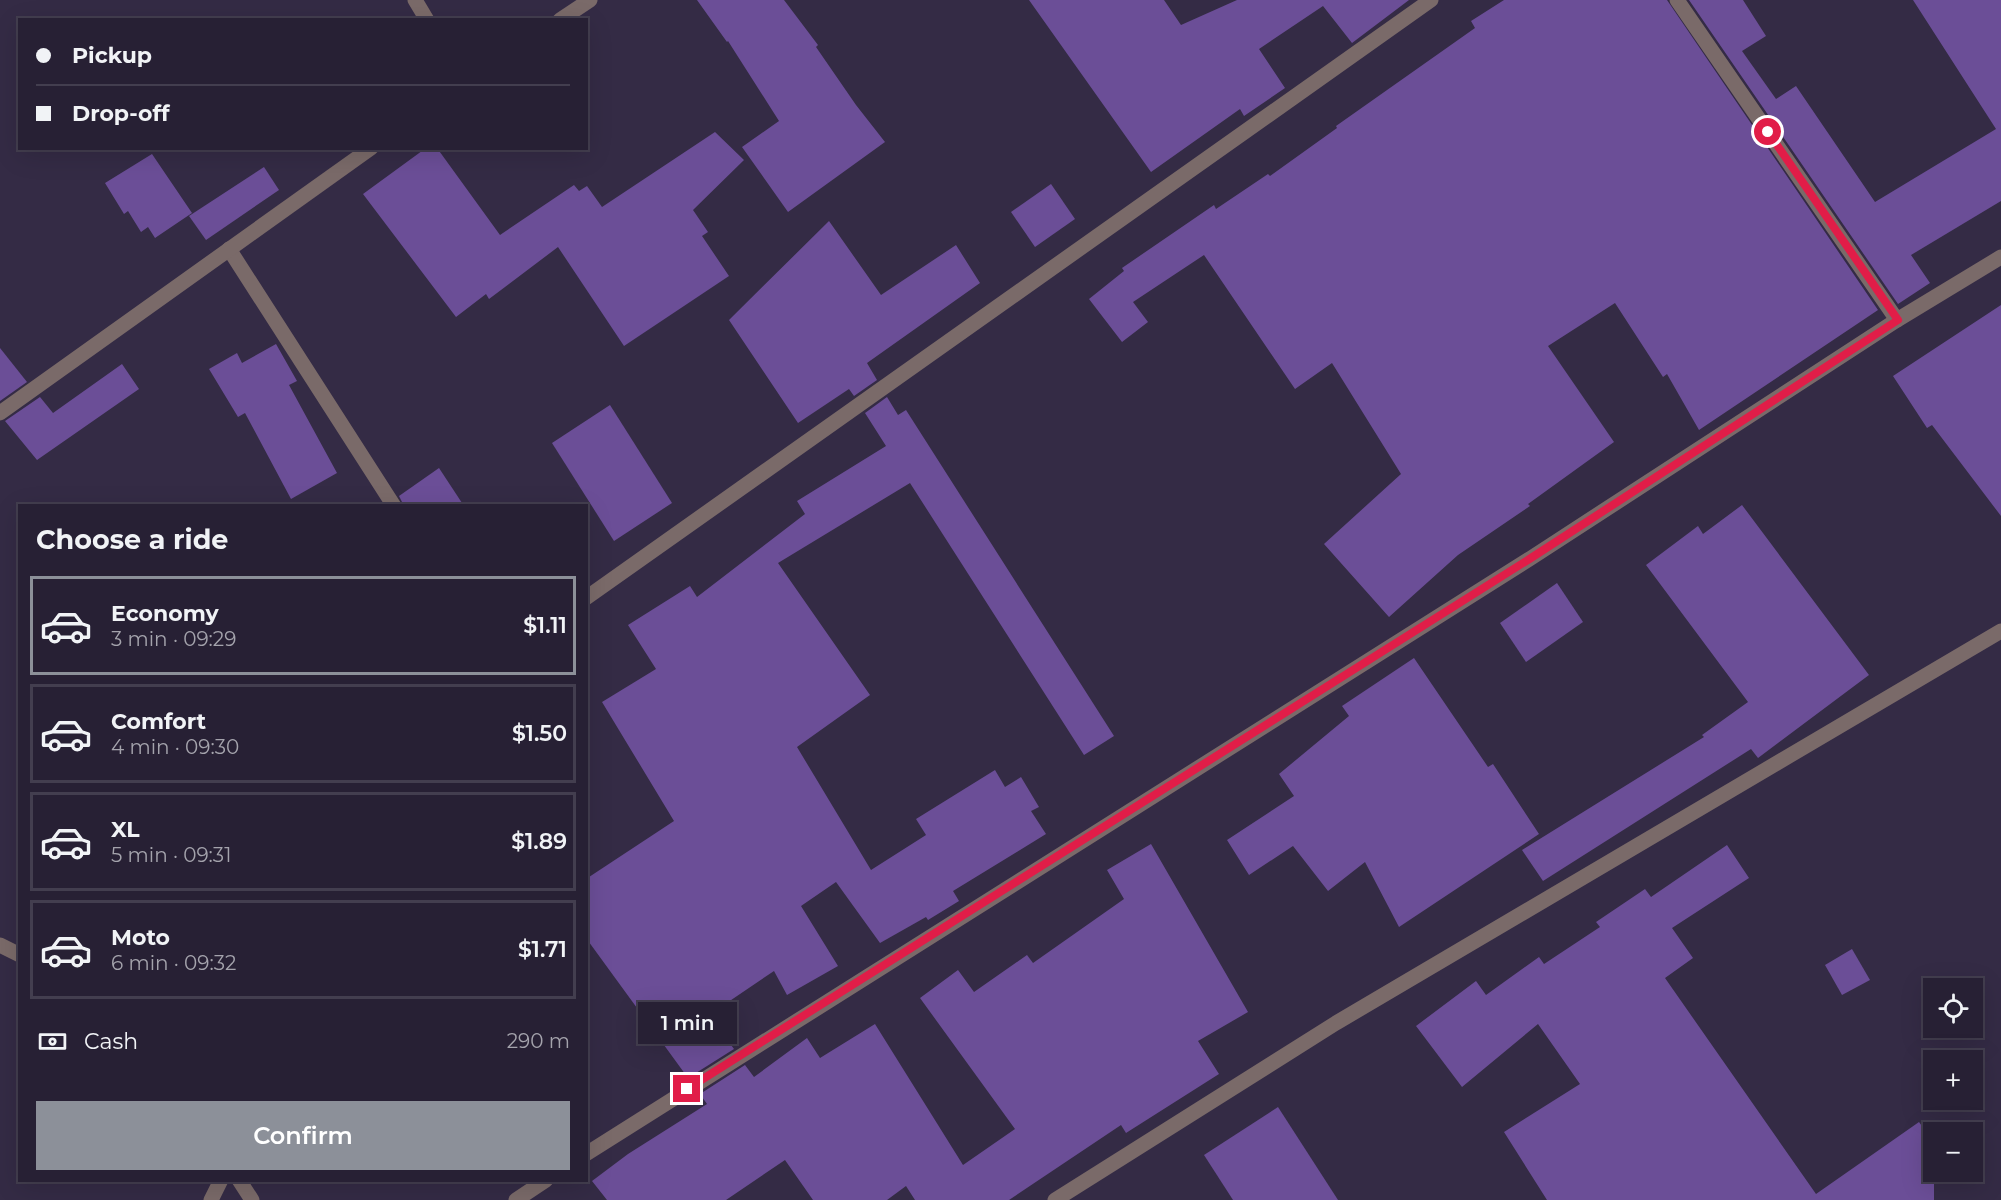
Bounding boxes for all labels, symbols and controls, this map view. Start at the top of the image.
text: Pickup [72,42,152,69]
text: Drop-off [72,100,170,127]
route start [1754,118,1781,145]
text: Choose a ride [36,523,228,556]
icon: car [39,599,93,653]
text: Economy [111,600,219,627]
text: $1.11 [523,612,567,639]
text: 3 min · 09:29 [111,627,236,651]
icon: car [39,707,93,761]
text: Comfort [111,708,206,735]
text: $1.50 [512,720,567,747]
text: 4 min · 09:30 [111,735,239,759]
icon: car [39,815,93,869]
text: XL [111,816,140,843]
text: $1.89 [511,828,567,855]
text: 5 min · 09:31 [111,843,231,867]
icon: car [39,923,93,977]
text: Moto [111,924,170,951]
text: $1.71 [518,936,567,963]
text: 6 min · 09:32 [111,951,236,975]
map controls [1923,978,1983,1182]
button: locate [1923,978,1983,1038]
callout: 1 min [638,1002,736,1044]
text: 1 min [661,1011,714,1035]
icon: cash [36,1025,69,1058]
text: Cash [84,1028,138,1055]
text: 290 m [507,1029,570,1053]
button: + [1923,1050,1983,1110]
route end [673,1075,700,1102]
button: Confirm [36,1101,570,1170]
button: − [1923,1122,1983,1182]

